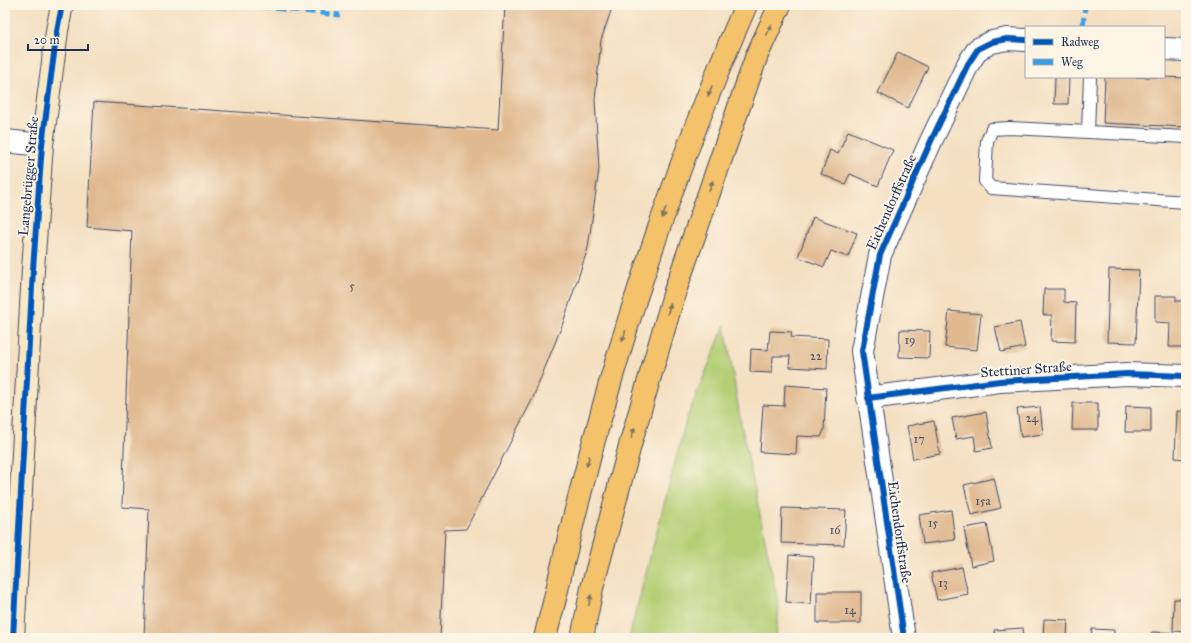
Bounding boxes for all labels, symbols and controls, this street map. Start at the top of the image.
one-way arrow [766,25,772,36]
scale bar [28,26,88,52]
legend [1025,26,1165,78]
text: 20 m [34,33,60,47]
text: Radweg [1061,35,1099,50]
text: Weg [1061,55,1083,70]
one-way arrow [706,85,712,97]
street label: Langebrügger Straße [15,115,42,237]
street label: Eichendorffstraße [863,152,920,253]
one-way arrow [709,179,715,191]
one-way arrow [661,207,667,219]
house number: 5 [349,279,355,293]
one-way arrow [667,302,673,315]
one-way arrow [621,331,627,343]
house number: 19 [904,333,916,347]
house number: 22 [810,349,822,363]
street label: Stettiner Straße [980,358,1072,381]
house number: 24 [1026,411,1039,425]
one-way arrow [630,427,636,439]
house number: 17 [913,432,925,446]
one-way arrow [585,455,591,468]
street label: Eichendorffstraße [884,480,915,584]
house number: 15a [975,494,992,508]
house number: 15 [928,516,939,530]
house number: 16 [830,523,841,537]
house number: 13 [938,576,948,590]
one-way arrow [587,594,593,606]
house number: 14 [844,603,856,617]

